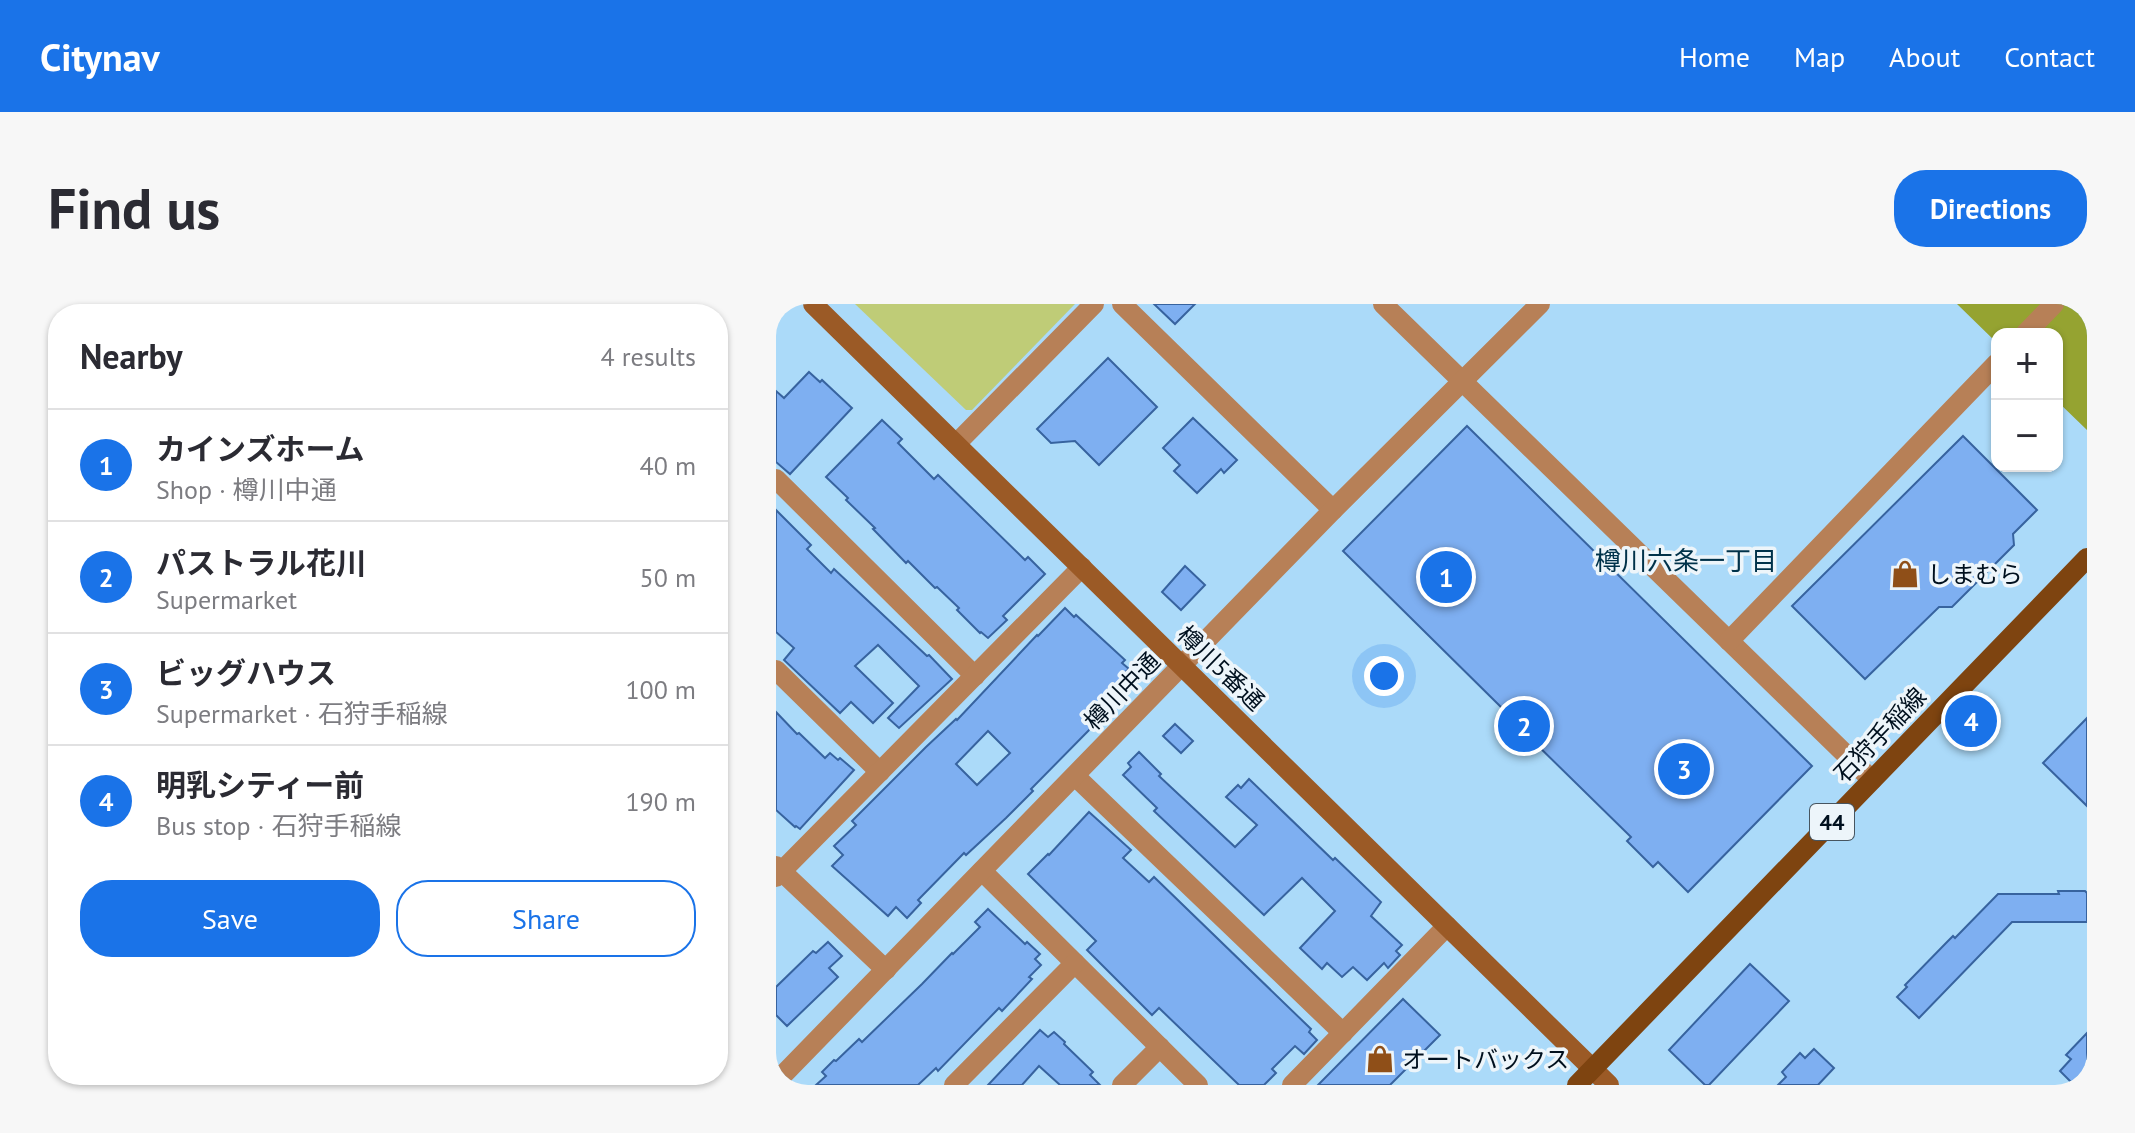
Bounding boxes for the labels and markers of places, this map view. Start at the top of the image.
pin: 1 [1420,547,1472,607]
shop icon: しまむら [1890,559,1920,589]
place label: しまむら [1927,559,2023,590]
pin: 4 [1945,691,1997,751]
pin: 2 [1498,696,1550,756]
pin: 3 [1658,739,1710,799]
shop icon: オートバックス [1365,1044,1395,1074]
place label: オートバックス [1402,1044,1569,1075]

